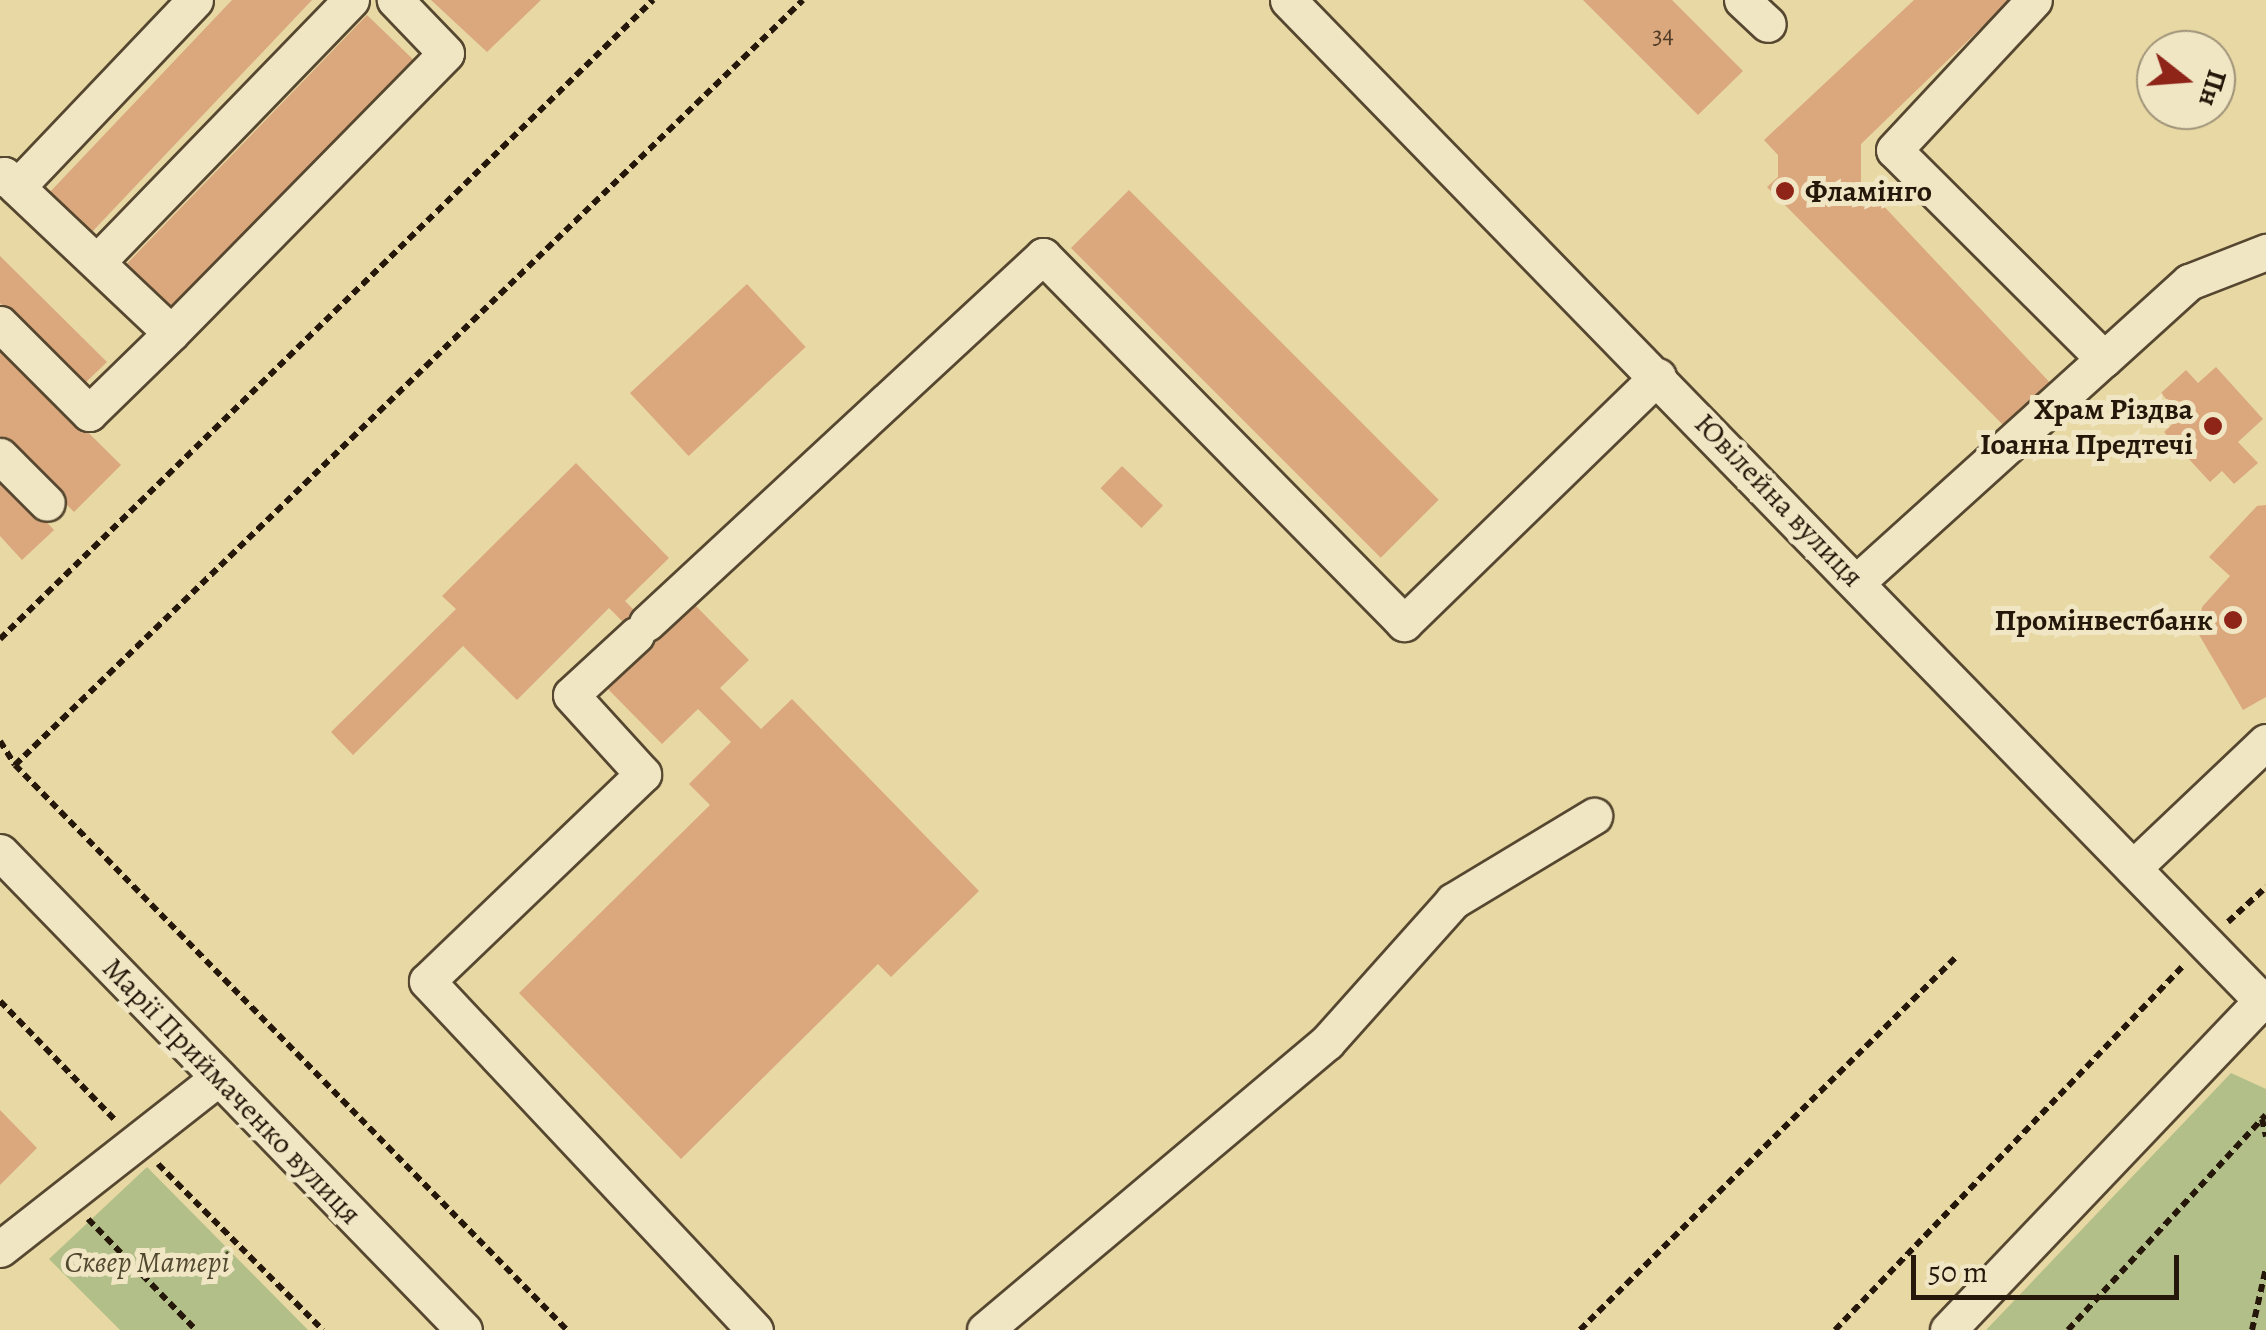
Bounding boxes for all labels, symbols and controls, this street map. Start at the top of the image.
house number: 34 [1652,20,1674,50]
north arrow [2136,30,2236,130]
text: Пн [2189,65,2236,111]
place label: Фламінго [1805,173,1932,209]
marker: Фламінго [1774,180,1796,202]
place label: Храм Різдва Іоанна Предтечі [1980,391,2193,462]
street label: Ювілейна вулиця [1687,406,1871,594]
marker: Храм Різдва Іоанна Предтечі [2202,415,2224,437]
place label: Промінвестбанк [1995,602,2213,638]
marker: Промінвестбанк [2222,609,2244,631]
street label: Марії Приймаченко вулиця [95,950,369,1232]
scale bar [1916,1235,2184,1297]
park label: Сквер Матері [65,1244,229,1280]
text: 50 m [1928,1252,1988,1292]

